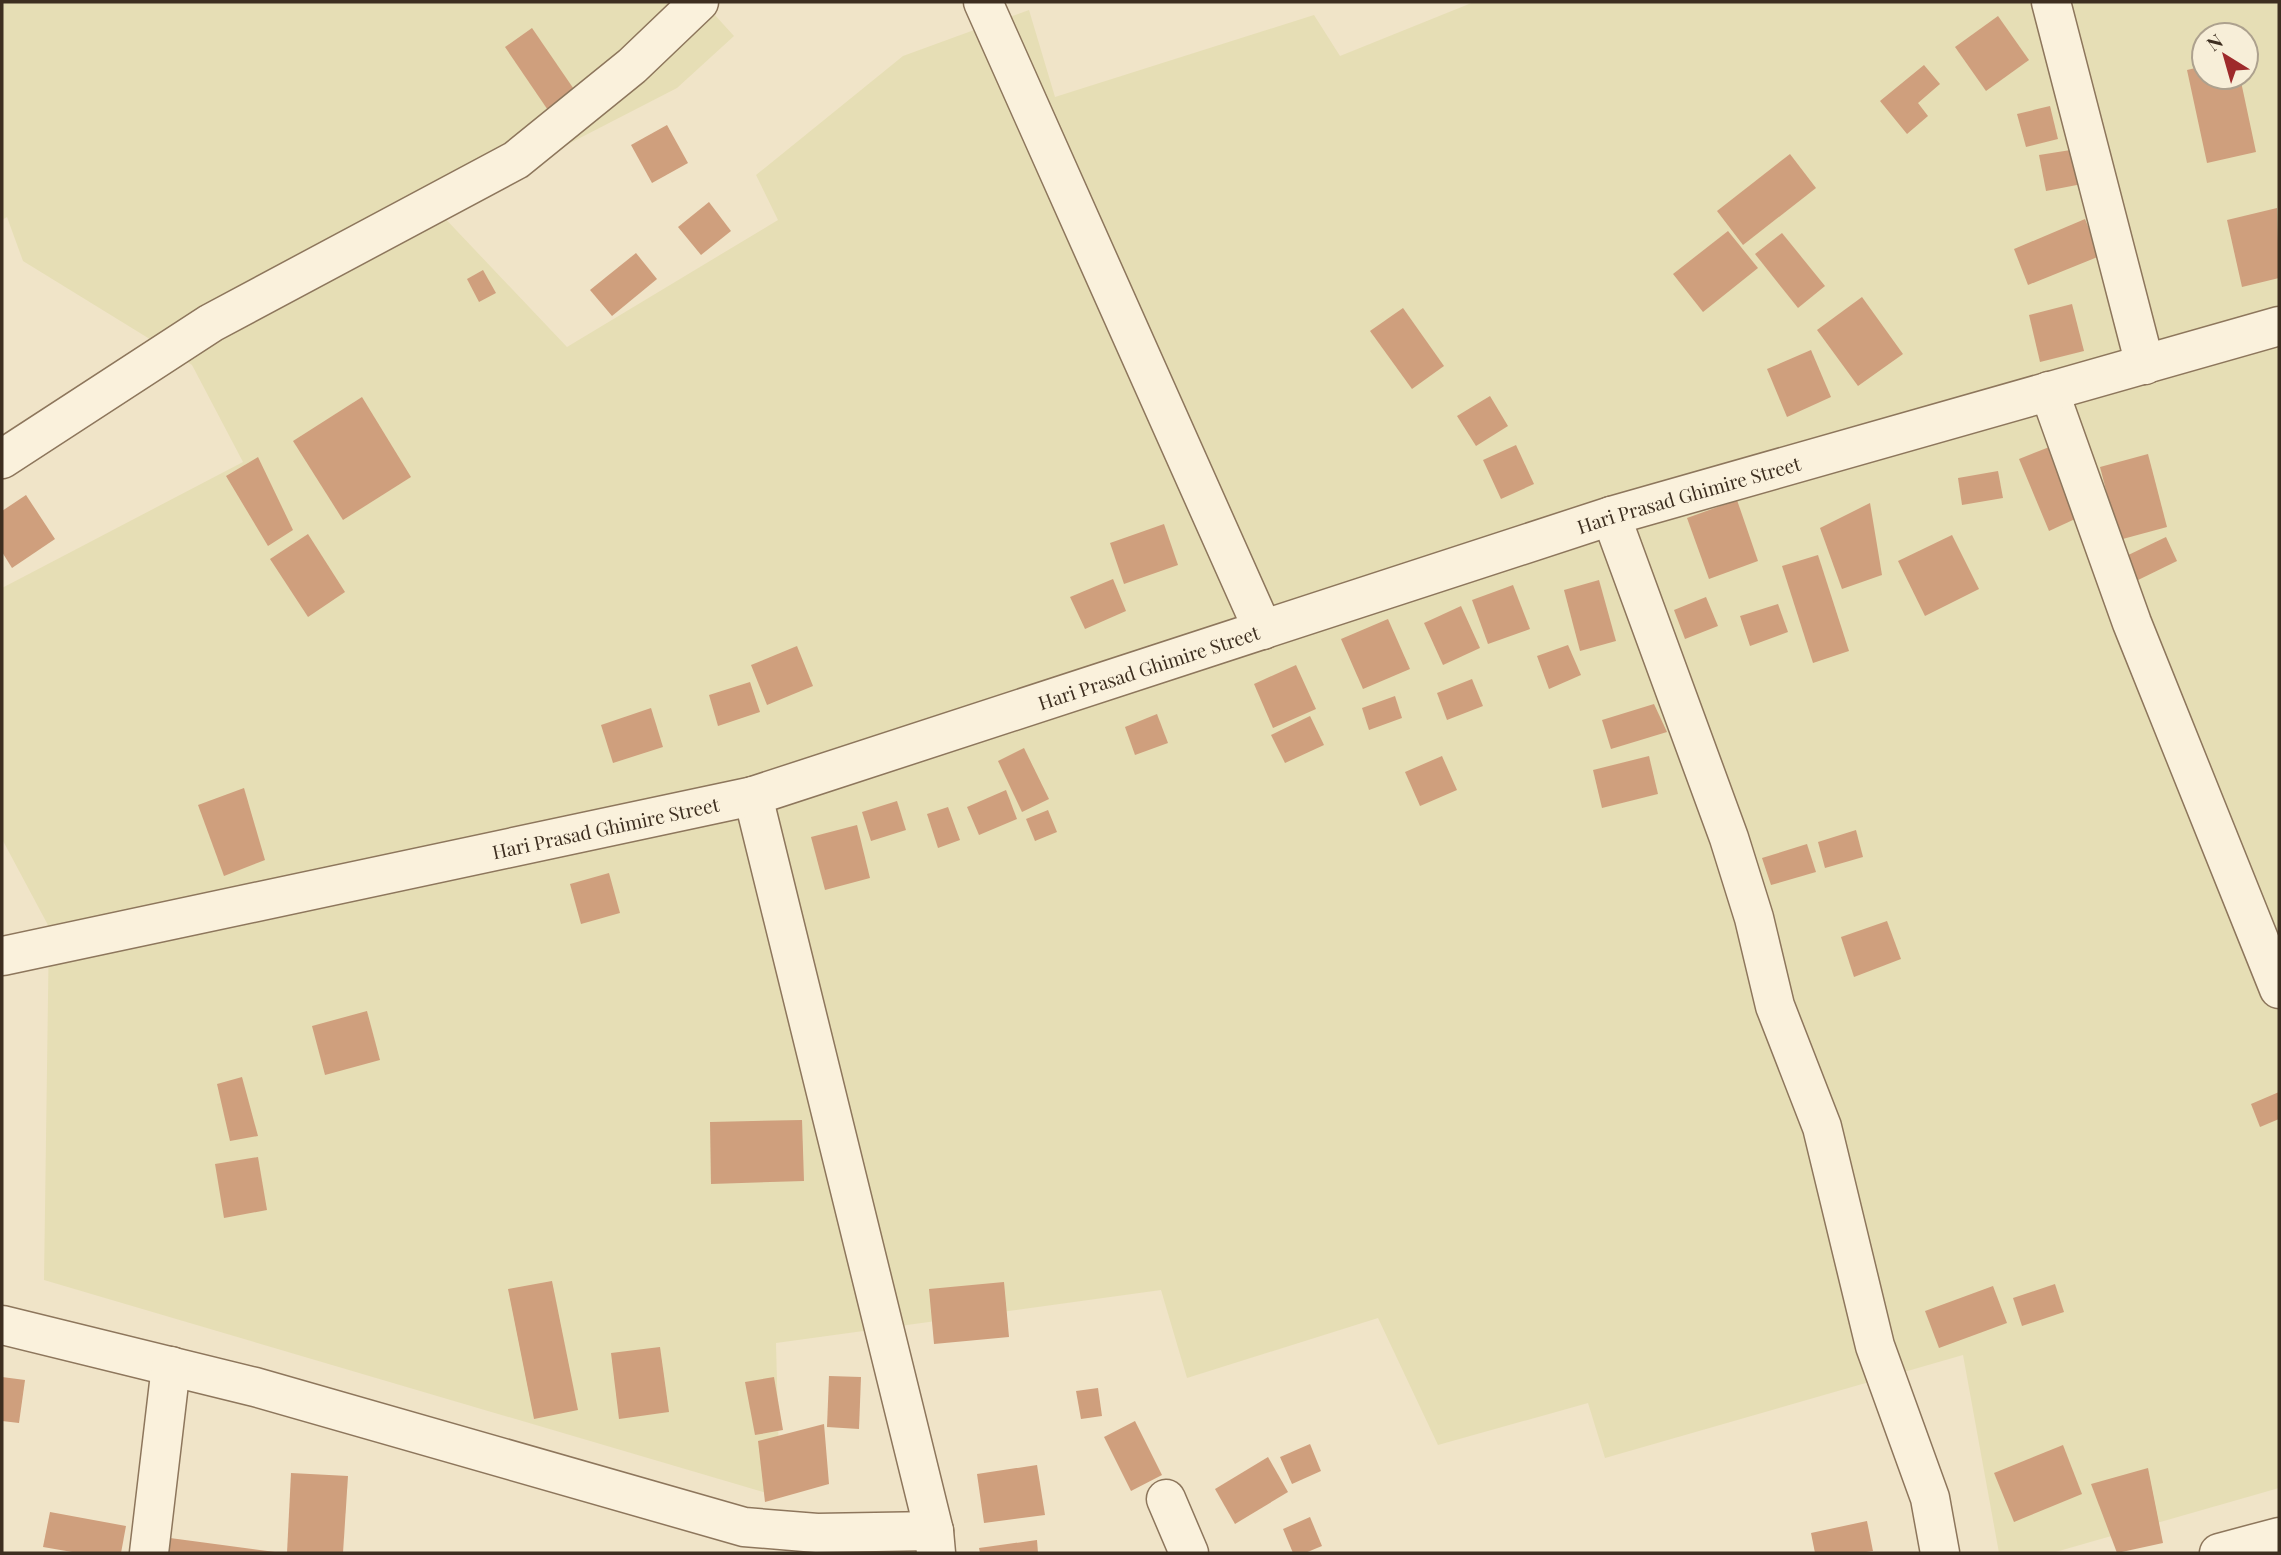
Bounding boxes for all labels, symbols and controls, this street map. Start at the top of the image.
north arrow [2190,21,2260,91]
text: N [2201,27,2228,56]
street label: Hari Prasad Ghimire Street [1574,450,1804,539]
street label: Hari Prasad Ghimire Street [1035,619,1263,715]
street label: Hari Prasad Ghimire Street [490,791,722,864]

